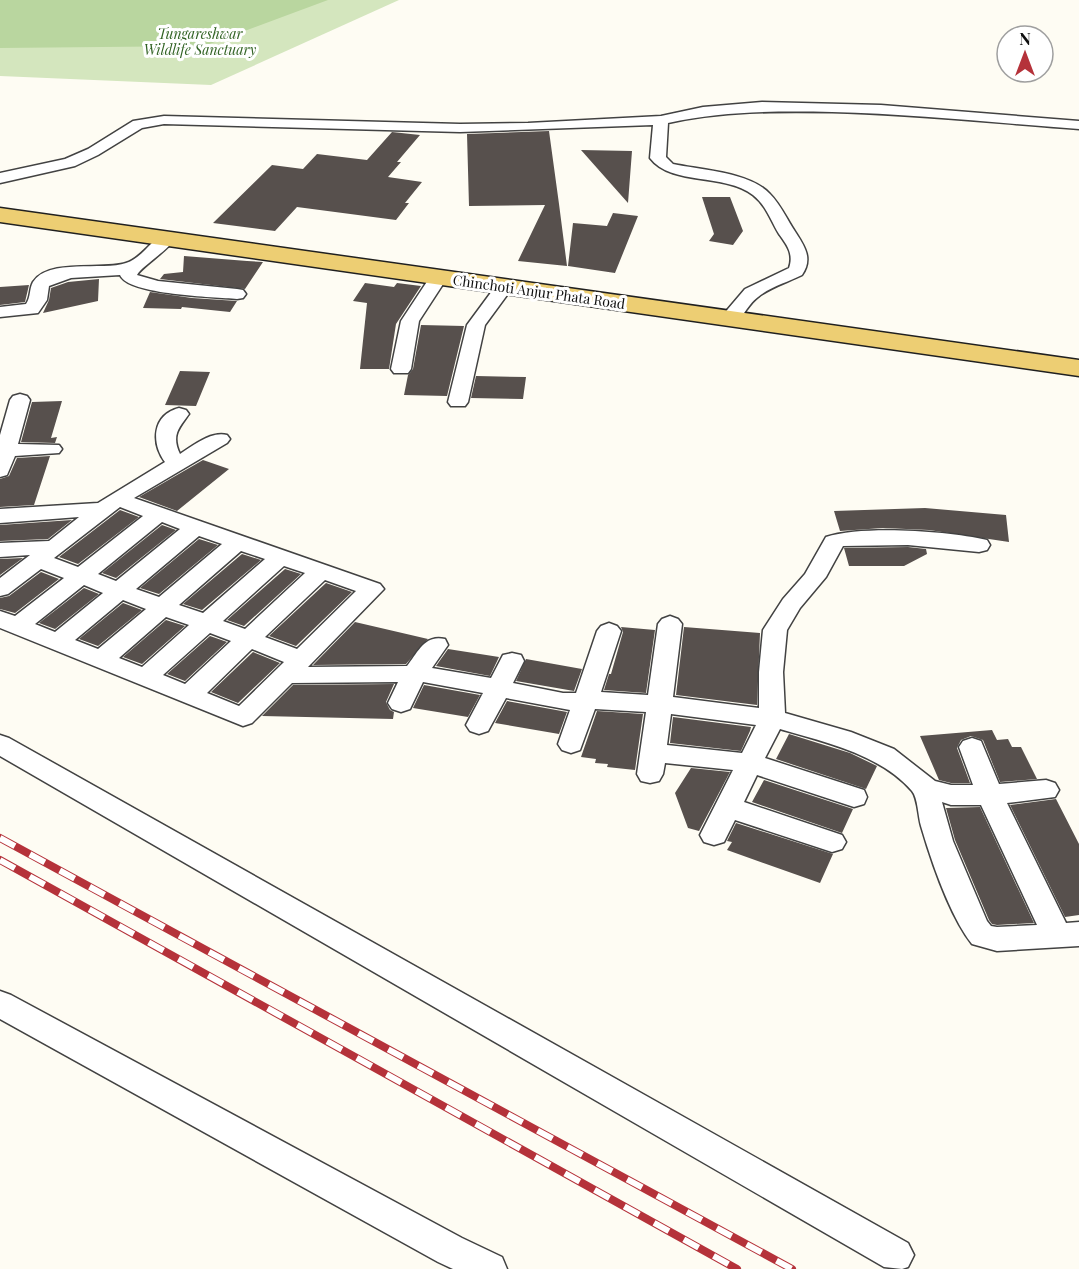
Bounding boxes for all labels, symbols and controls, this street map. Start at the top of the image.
park label: Tungareshwar Wildlife Sanctuary [144,24,257,59]
north arrow [995,24,1055,84]
text: N [1019,28,1031,49]
street label: Chinchoti Anjur Phata Road [452,270,627,313]

